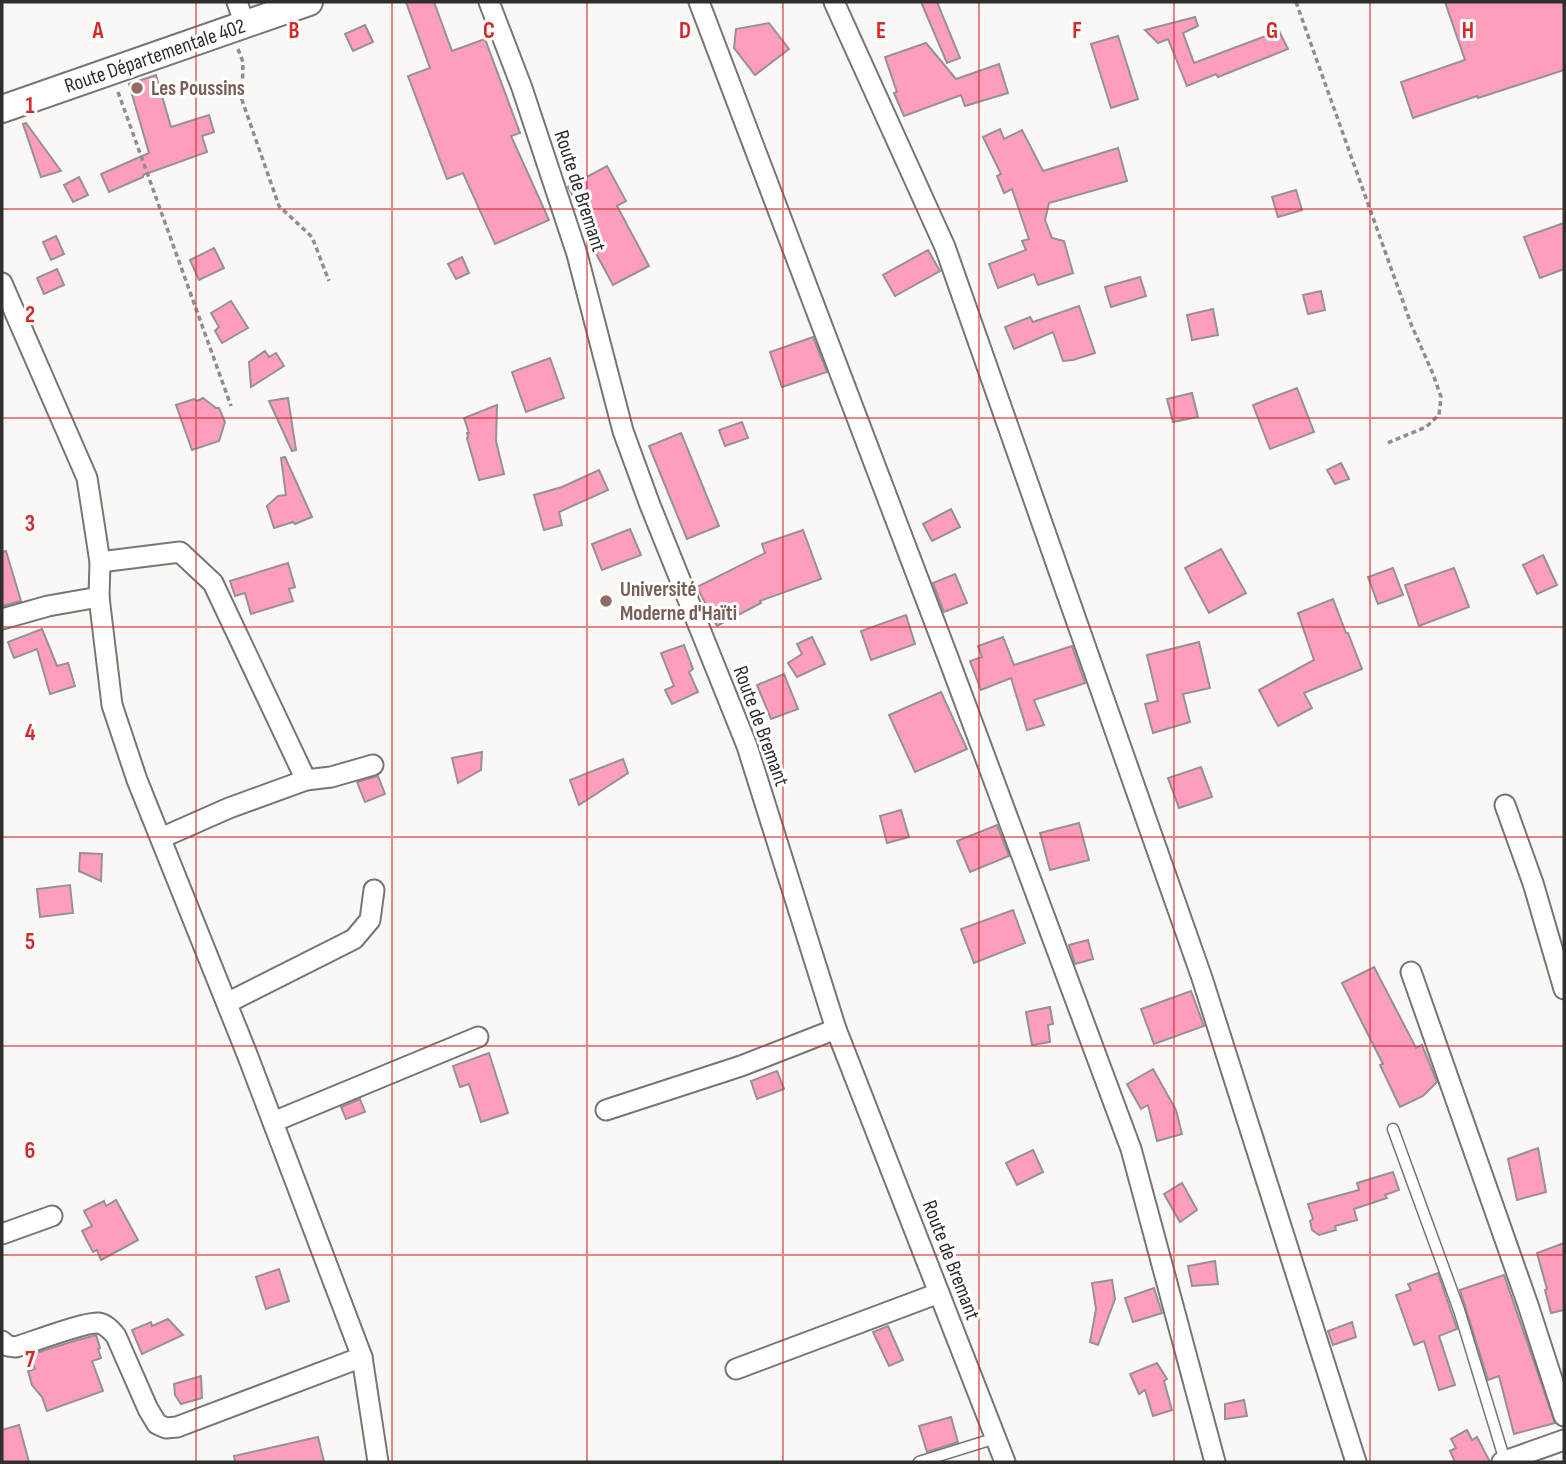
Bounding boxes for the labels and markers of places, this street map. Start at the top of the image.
place label: Les Poussins [151,76,245,101]
marker: Les Poussins [129,80,145,96]
place label: Université Moderne d'Haïti [620,577,737,626]
marker: Université Moderne d'Haïti [598,593,614,609]

